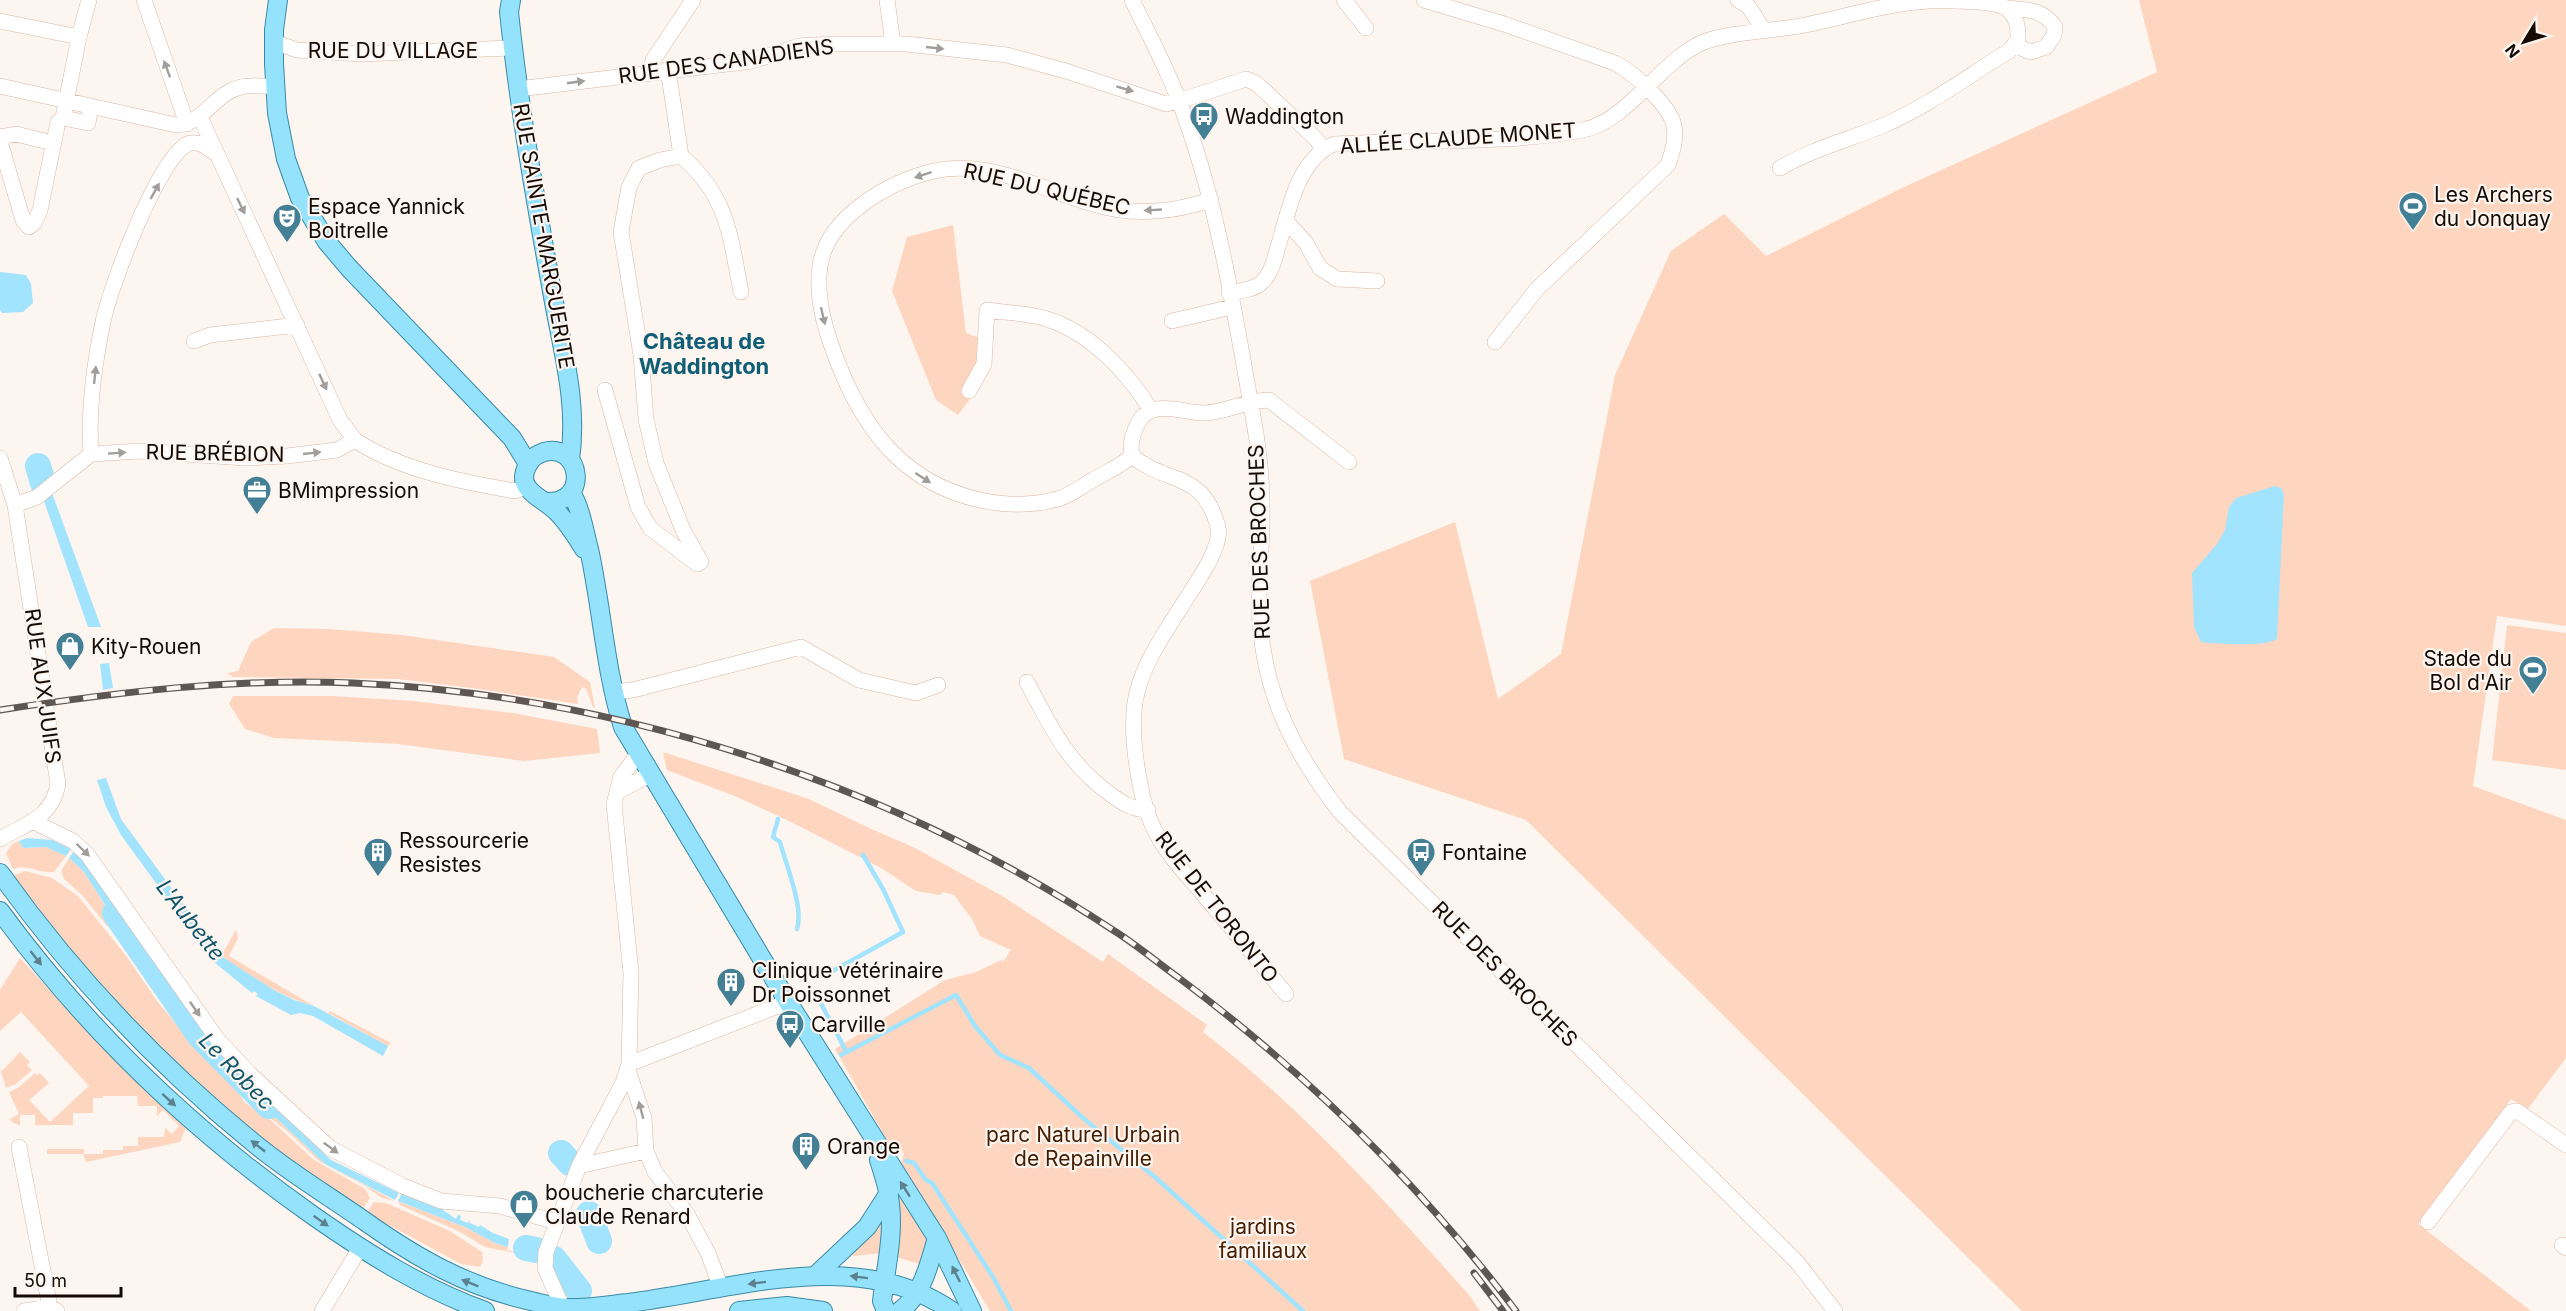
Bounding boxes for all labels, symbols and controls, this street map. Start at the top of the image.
north arrow [2494,12,2554,72]
street label: RUE DES CANADIENS [617,34,835,88]
street label: RUE DU VILLAGE [308,38,478,63]
text: N [2501,40,2524,62]
one-way arrow [926,43,945,52]
one-way arrow [161,60,171,78]
one-way arrow [566,78,585,87]
one-way arrow [1116,85,1134,94]
bus stop icon: Waddington [1188,100,1220,142]
street label: RUE SAINTE-MARGUERITE [508,101,580,371]
place label: Waddington [1225,104,1344,129]
street label: ALLÉE CLAUDE MONET [1339,116,1577,159]
street label: RUE DU QUÉBEC [961,157,1133,220]
one-way arrow [914,170,932,180]
one-way arrow [150,182,160,199]
place label: Les Archers du Jonquay [2434,182,2553,231]
sports icon: Les Archers du Jonquay [2397,190,2429,232]
place label: Espace Yannick Boitrelle [308,194,465,243]
one-way arrow [236,197,245,214]
theatre icon: Espace Yannick Boitrelle [271,202,303,244]
one-way arrow [1144,206,1163,215]
one-way arrow [819,307,829,325]
district label: Château de Waddington [639,328,769,379]
one-way arrow [90,365,99,384]
one-way arrow [318,374,327,391]
street label: RUE BRÉBION [145,438,285,467]
street label: RUE DES BROCHES [1243,444,1275,640]
one-way arrow [108,448,127,457]
one-way arrow [302,448,321,458]
one-way arrow [915,472,931,483]
office icon: BMimpression [241,474,273,516]
place label: BMimpression [278,478,419,503]
street label: RUE AUX JUIFS [20,607,66,765]
shop icon: Kity-Rouen [54,630,86,672]
place label: Kity-Rouen [91,634,201,659]
place label: Stade du Bol d'Air [2423,646,2512,695]
sports icon: Stade du Bol d'Air [2517,654,2549,696]
street label: RUE DE TORONTO [1150,827,1284,987]
place label: Ressourcerie Resistes [399,828,529,877]
building icon: Ressourcerie Resistes [362,836,394,878]
bus stop icon: Fontaine [1405,836,1437,878]
place label: Fontaine [1442,840,1527,865]
one-way arrow [75,843,90,857]
water label: L'Aubette [151,874,231,966]
street label: RUE DES BROCHES [1427,896,1583,1052]
one-way arrow [29,950,41,965]
place label: Clinique vétérinaire Dr Poissonnet [752,958,943,1007]
building icon: Clinique vétérinaire Dr Poissonnet [715,966,747,1008]
one-way arrow [188,1002,200,1017]
bus stop icon: Carville [774,1008,806,1050]
place label: Carville [811,1012,886,1037]
water label: Le Robec [194,1027,280,1115]
one-way arrow [161,1093,176,1106]
one-way arrow [636,1100,645,1118]
park label: parc Naturel Urbain de Repainville [986,1122,1180,1171]
building icon: Orange [790,1130,822,1172]
place label: Orange [827,1134,900,1159]
one-way arrow [250,1140,265,1152]
one-way arrow [322,1142,338,1154]
place label: boucherie charcuterie Claude Renard [545,1180,764,1229]
one-way arrow [900,1181,911,1197]
shop icon: boucherie charcuterie Claude Renard [508,1188,540,1230]
park label: jardins familiaux [1219,1214,1307,1263]
one-way arrow [313,1215,329,1227]
scale bar [15,1260,122,1298]
one-way arrow [951,1265,961,1282]
text: 50 m [24,1270,67,1291]
one-way arrow [849,1272,868,1282]
one-way arrow [461,1278,479,1288]
one-way arrow [748,1279,767,1288]

